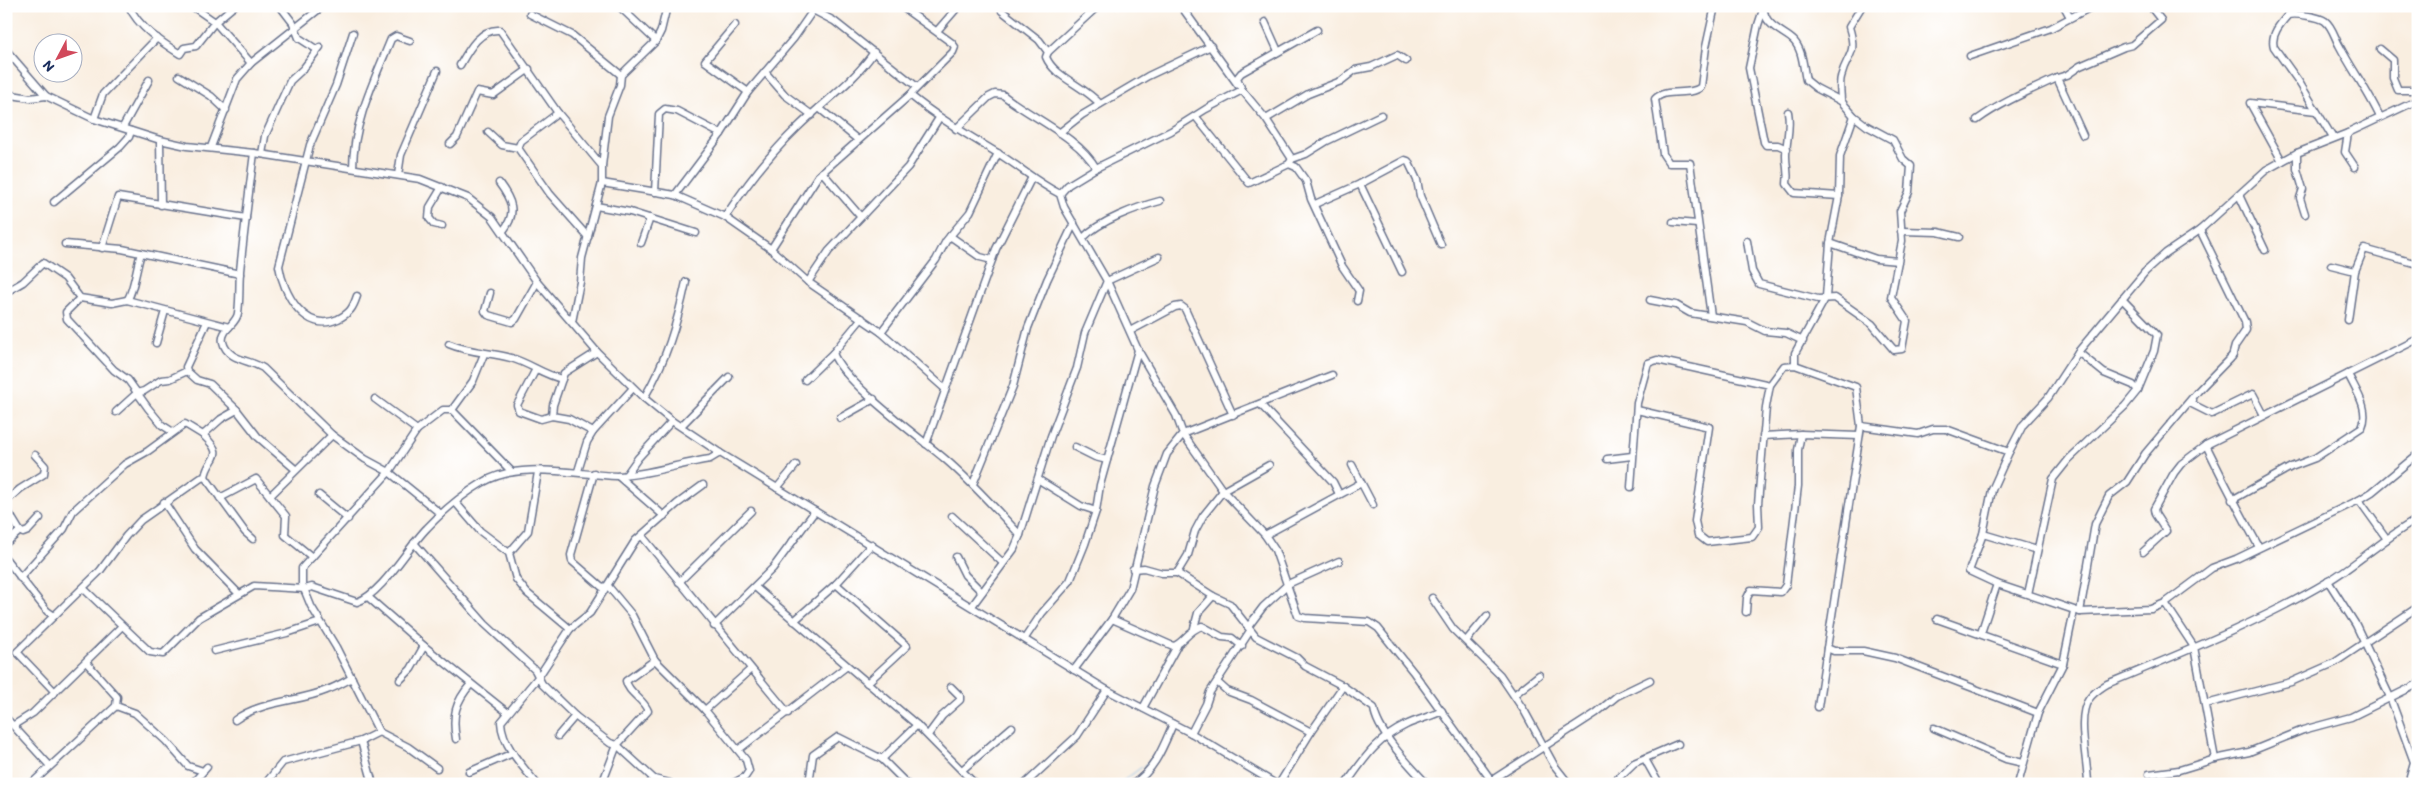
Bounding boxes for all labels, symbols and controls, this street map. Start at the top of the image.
north arrow [32,32,82,82]
text: N [39,57,58,75]

